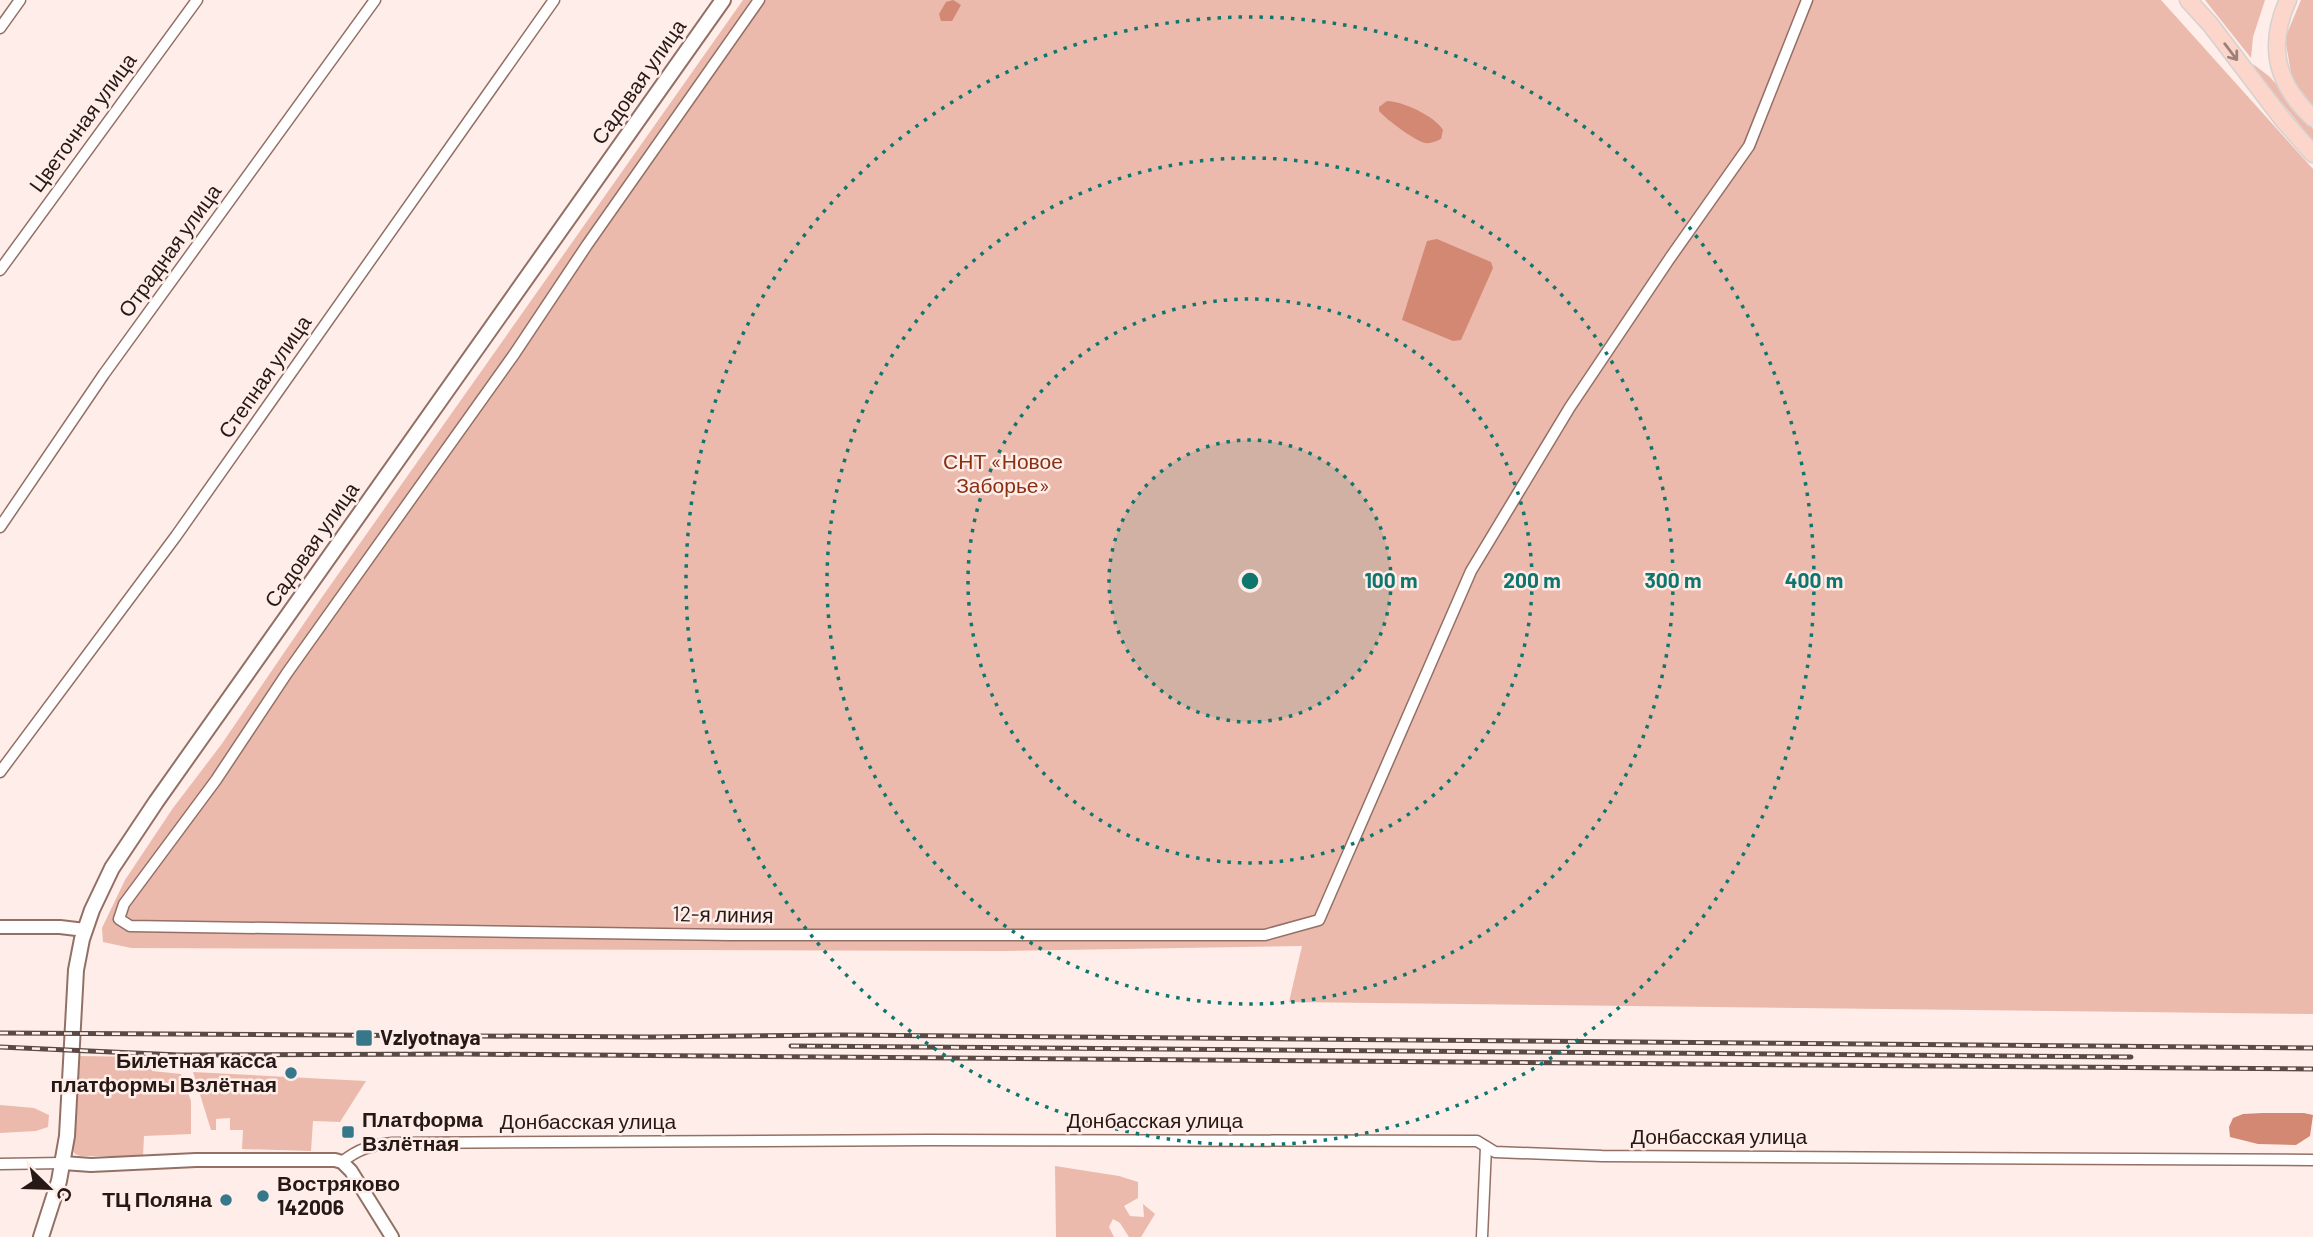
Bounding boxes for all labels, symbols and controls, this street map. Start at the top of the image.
street label: Садовая улица [585,14,690,148]
one-way arrow [2224,42,2239,61]
street label: Цветочная улица [23,48,141,196]
street label: Отрадная улица [112,179,226,321]
street label: Степная улица [212,310,316,442]
park label: СНТ «Новое Заборье» [943,448,1063,497]
street label: Садовая улица [258,477,363,611]
text: 100 m [1364,567,1418,592]
text: 200 m [1503,567,1561,592]
text: 300 m [1644,567,1702,592]
text: 400 m [1785,567,1843,592]
centre of rings [1238,569,1262,593]
street label: 12-я линия [672,900,774,927]
place label: Vzlyotnaya [380,1024,481,1049]
marker: Vzlyotnaya [354,1028,374,1048]
place label: Билетная касса платформы Взлётная [51,1047,277,1096]
marker: Билетная касса платформы Взлётная [283,1065,299,1081]
place label: Платформа Взлётная [362,1106,483,1155]
street label: Донбасская улица [1067,1107,1244,1132]
street label: Донбасская улица [500,1108,677,1133]
street label: Донбасская улица [1631,1123,1808,1148]
marker: Платформа Взлётная [340,1124,356,1140]
north arrow [14,1153,84,1223]
place label: Востряково 142006 [277,1170,400,1219]
text: С [52,1184,78,1206]
place label: ТЦ Поляна [102,1186,212,1211]
marker: Востряково 142006 [255,1188,271,1204]
marker: ТЦ Поляна [218,1192,234,1208]

